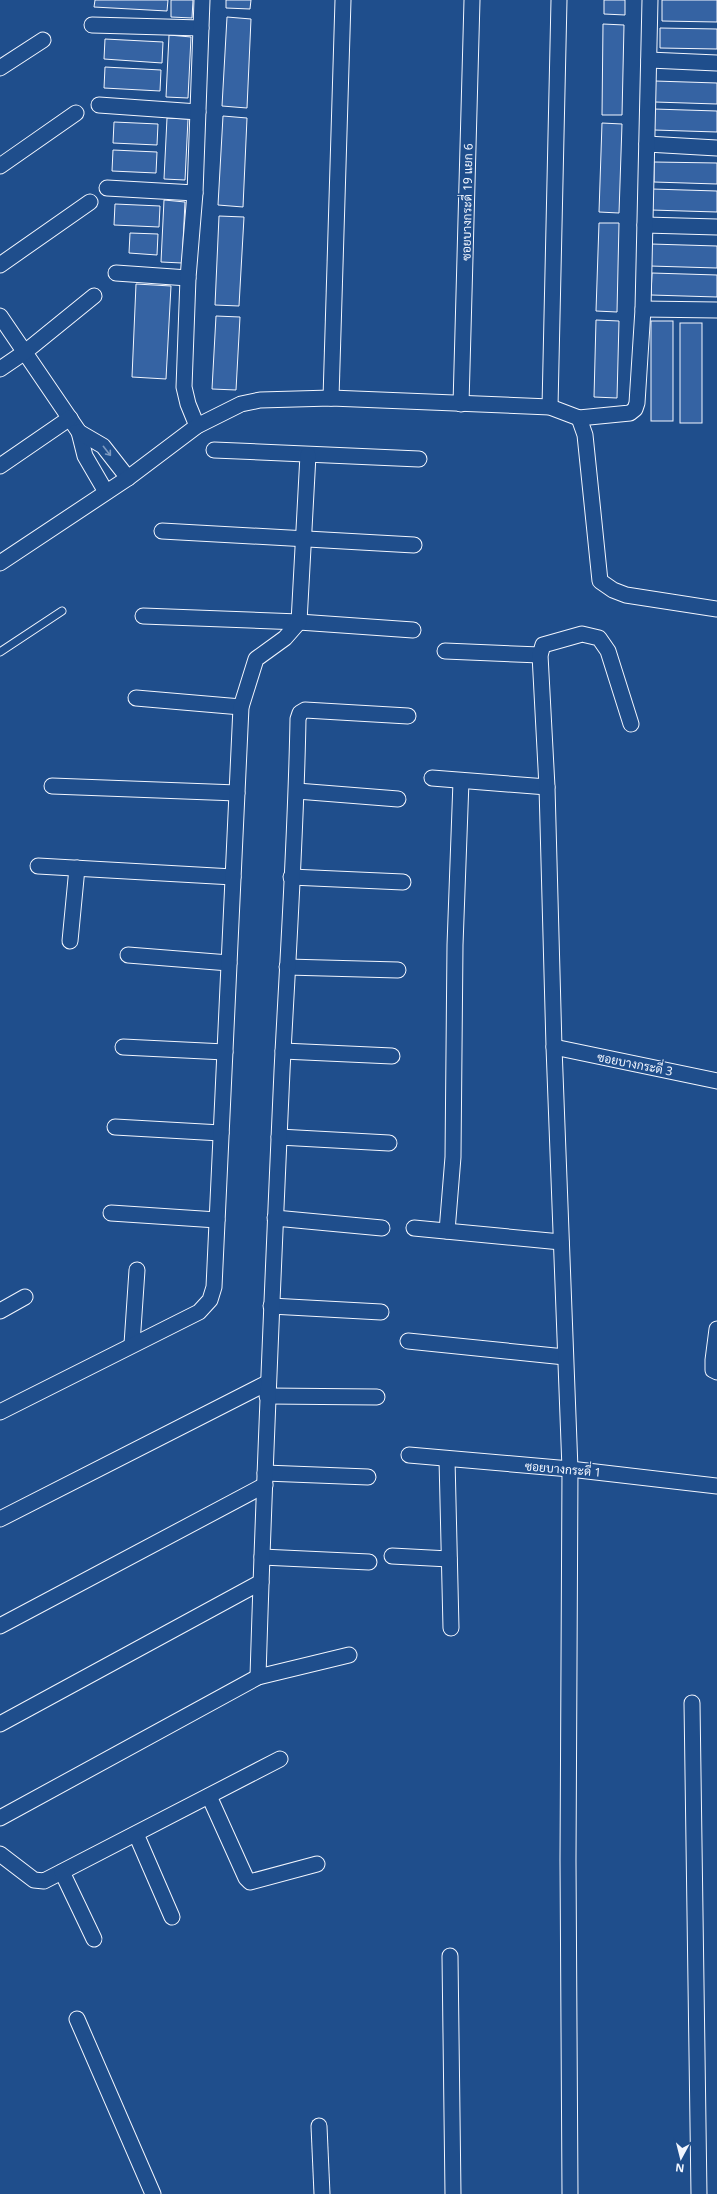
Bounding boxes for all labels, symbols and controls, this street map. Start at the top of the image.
street label: ซอยบางกระดี่ 19 แยก 6 [455,143,477,261]
one-way arrow [102,446,111,457]
street label: ซอยบางกระดี่ 3 [596,1046,675,1080]
street label: ซอยบางกระดี่ 1 [524,1455,602,1481]
north arrow [661,2138,701,2178]
text: N [674,2160,685,2176]

